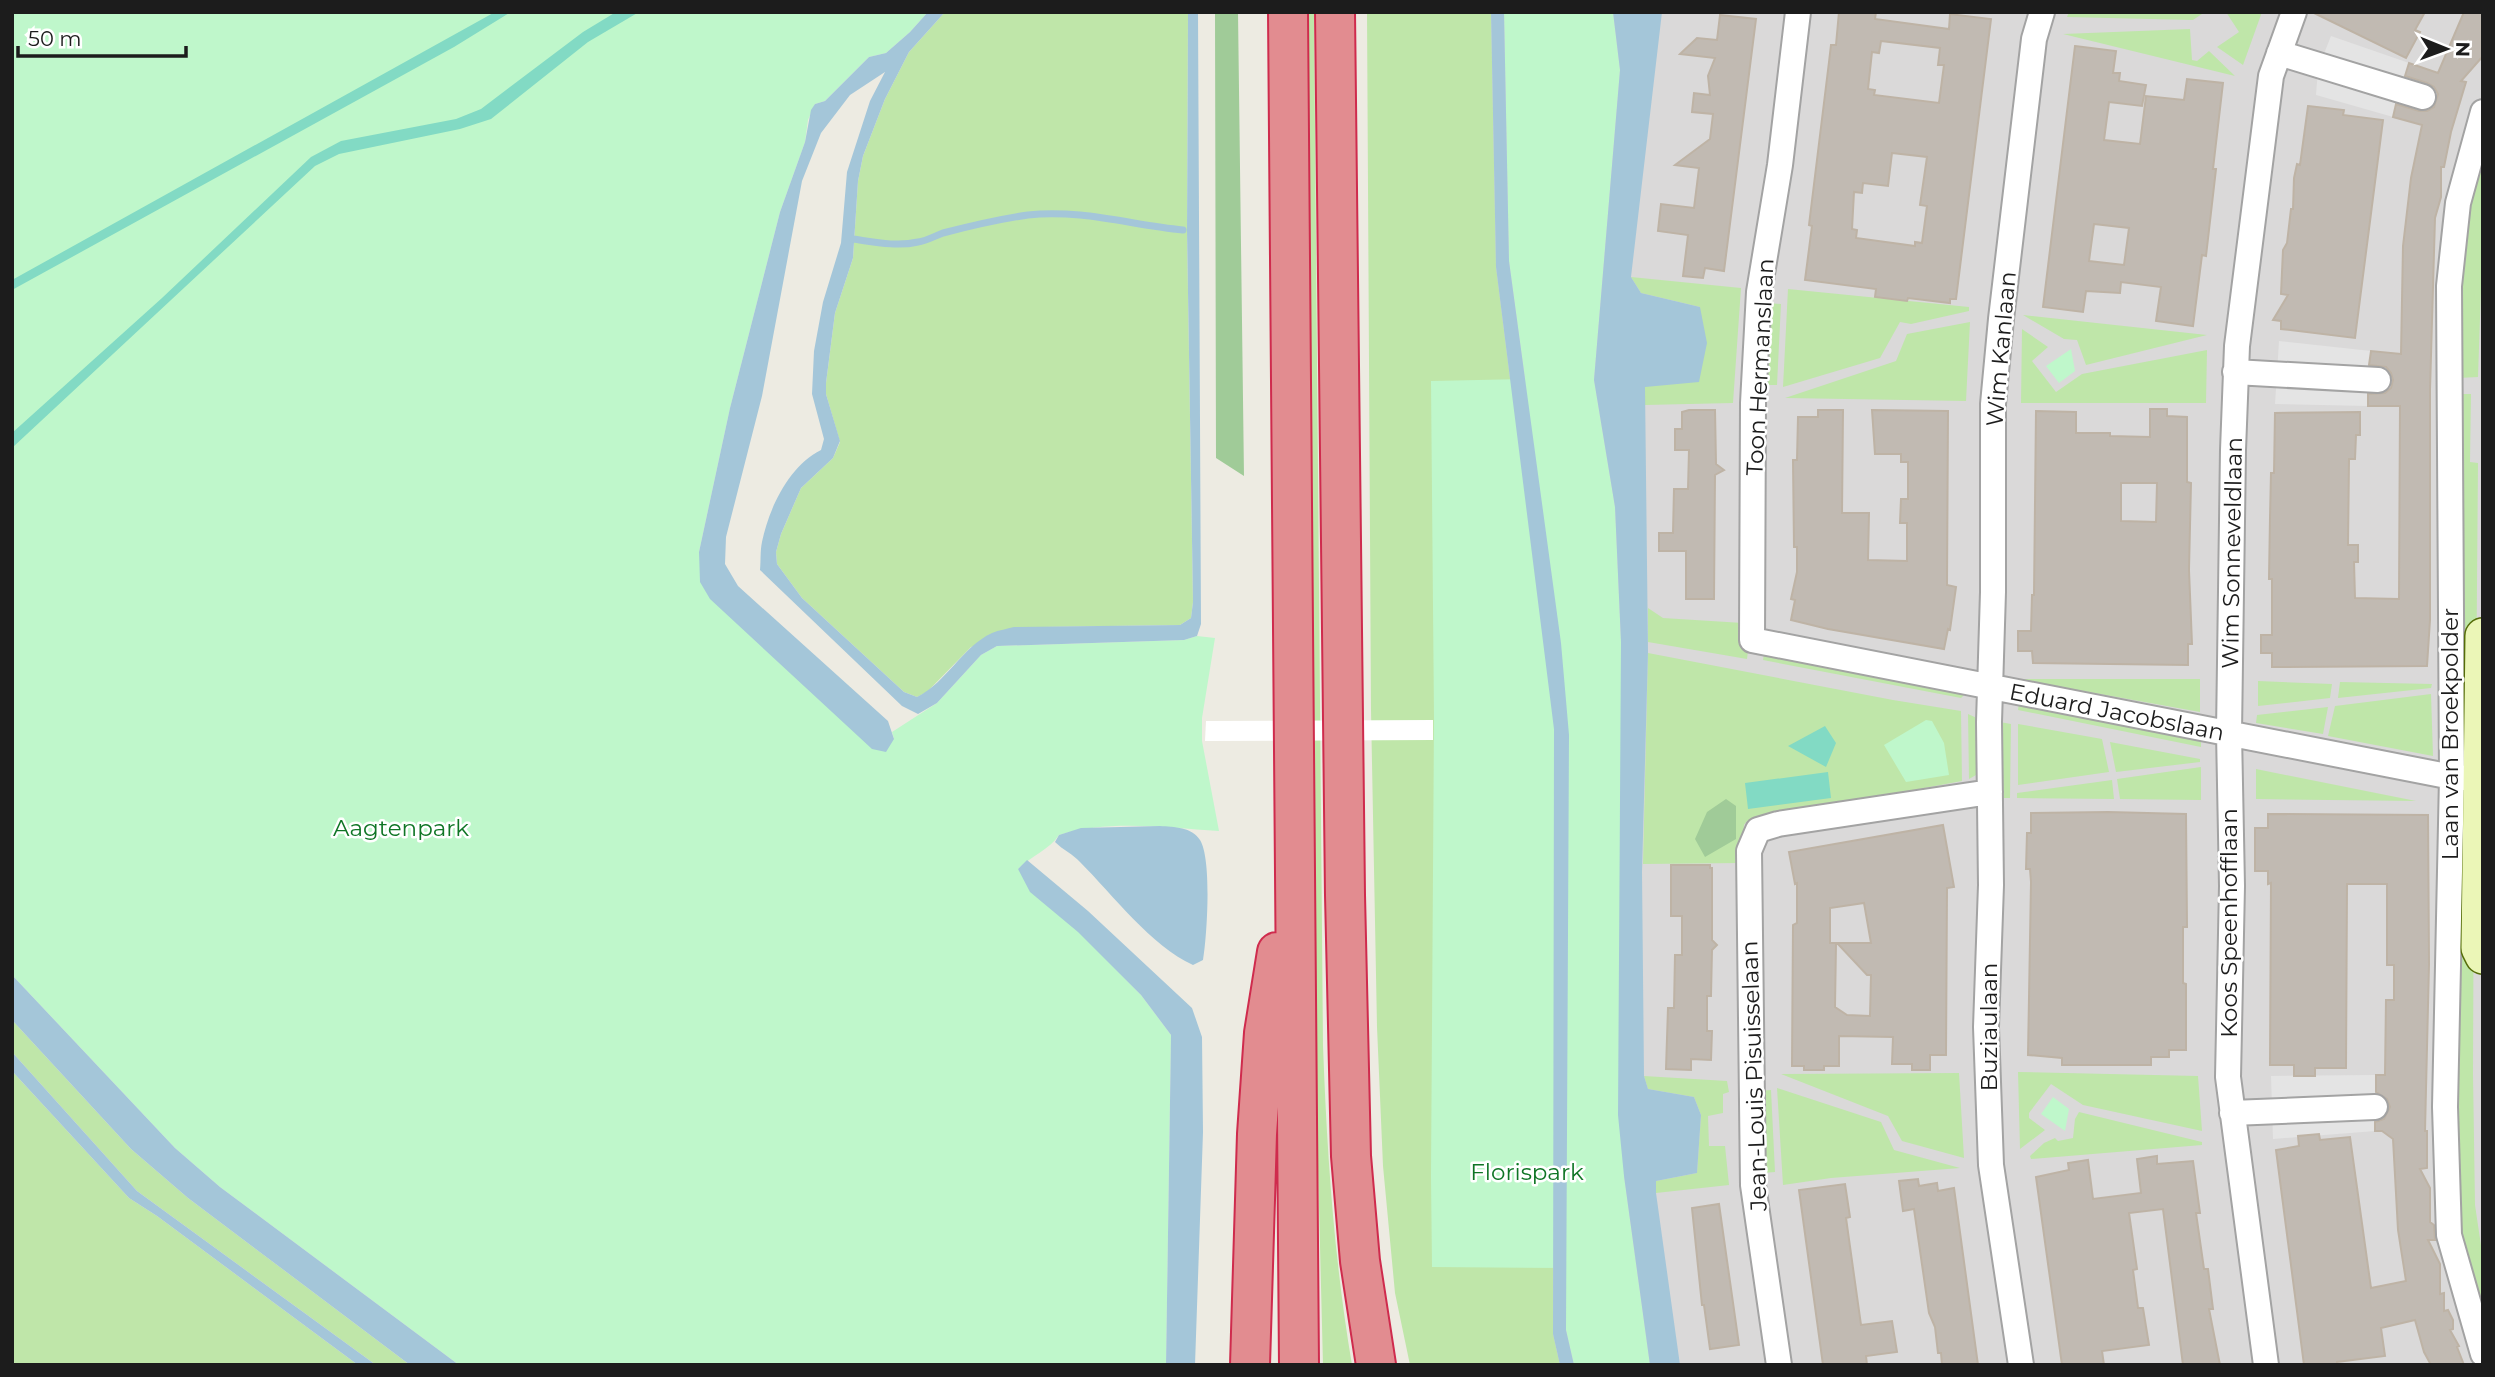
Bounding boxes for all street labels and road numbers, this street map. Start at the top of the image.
street label: Toon Hermanslaan [1740,258,1780,476]
street label: Wim Kanlaan [1980,270,2022,428]
street label: Wim Sonneveldlaan [2216,437,2248,669]
street label: Laan van Broekpolder [2436,608,2464,860]
street label: Eduard Jacobslaan [2007,677,2227,747]
street label: Koos Speenhofflaan [2215,808,2243,1038]
street label: Jean-Louis Pisuisselaan [1735,940,1773,1213]
street label: Buziaulaan [1975,963,2003,1091]

